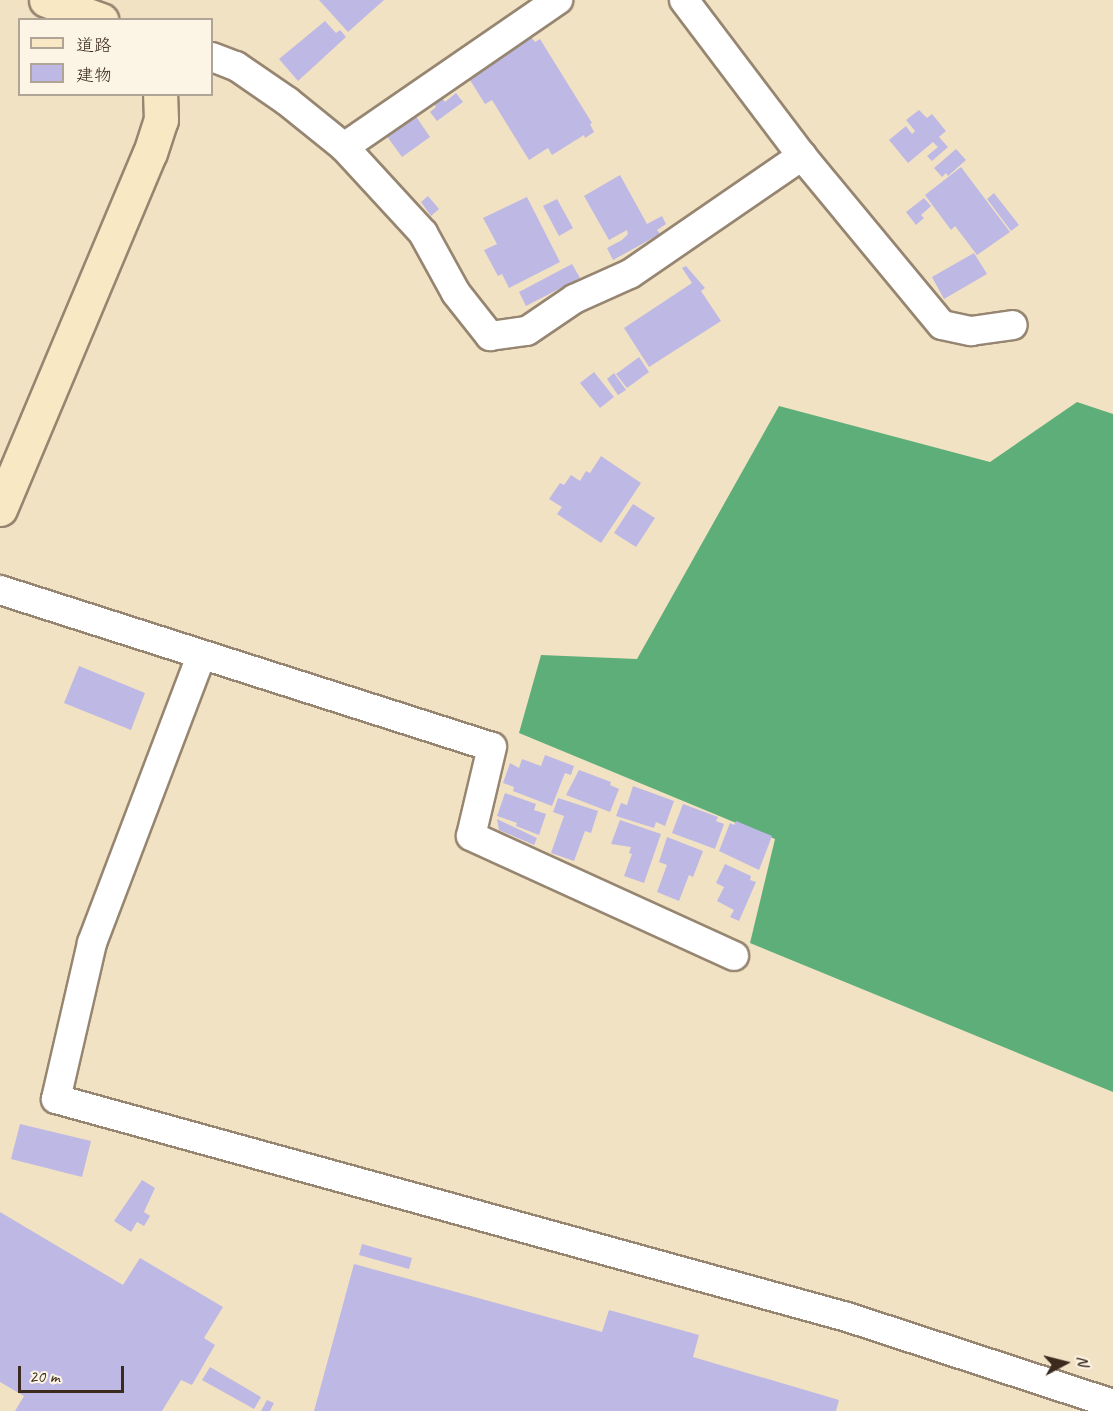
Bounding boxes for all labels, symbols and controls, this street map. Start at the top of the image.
legend [18,18,213,96]
text: 道路 [76,34,112,56]
text: 建物 [76,64,112,86]
north arrow [1035,1333,1095,1393]
scale bar [21,1354,128,1392]
text: N [1072,1355,1093,1367]
text: 20 m [29,1365,60,1387]

